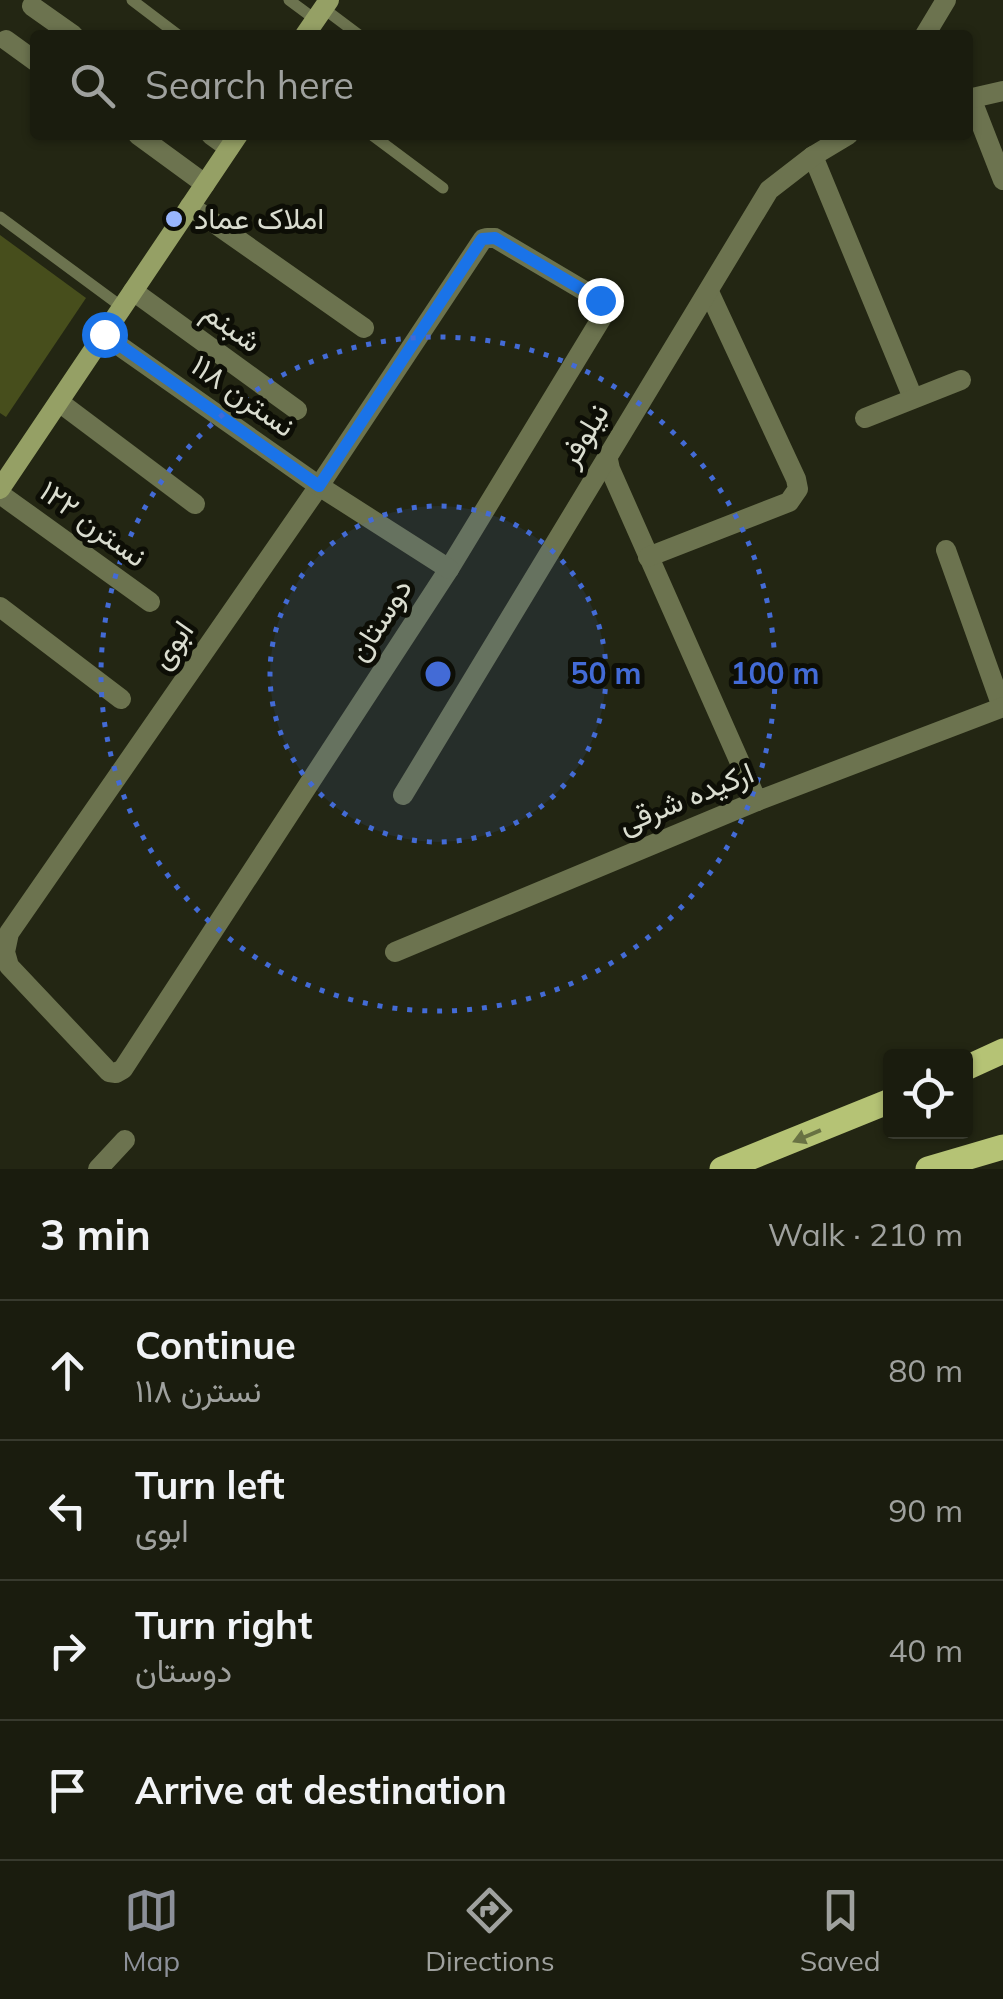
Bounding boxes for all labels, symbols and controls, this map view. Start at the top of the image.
search box [30,30,973,140]
icon: search [65,58,120,113]
text: Search here [145,61,354,109]
place label: املاک عماد [194,199,324,237]
marker: املاک عماد [163,208,185,230]
route end [578,278,624,324]
street label: شبنم [195,292,269,361]
route start [82,312,128,358]
street label: نسترن ۱۱۸ [184,346,303,445]
street label: نیلوفر [549,396,617,474]
street label: نسترن ۱۲۲ [32,472,155,575]
street label: دوستان [338,571,420,668]
street label: ابوی [141,613,201,676]
text: 50 m [570,654,642,692]
text: 100 m [730,654,820,692]
centre of rings [420,656,456,692]
street label: ارکیده شرقی [612,753,759,841]
map controls [883,1049,973,1139]
button: locate [883,1049,973,1139]
one-way arrow [792,1128,822,1144]
text: 3 min [40,1208,151,1261]
text: Walk · 210 m [768,1214,963,1254]
text: Continue [135,1321,296,1369]
icon: ahead [40,1343,95,1398]
text: 80 m [888,1350,963,1390]
text: نسترن ۱۱۸ [135,1370,261,1410]
text: Turn left [135,1461,285,1509]
icon: left [40,1483,95,1538]
text: 90 m [888,1490,963,1530]
text: ابوی [135,1510,189,1550]
text: Turn right [135,1601,312,1649]
icon: right [40,1623,95,1678]
text: 40 m [888,1630,963,1670]
text: دوستان [135,1650,232,1690]
icon: arrive [40,1763,95,1818]
text: Arrive at destination [135,1766,507,1814]
tab: Map [123,1883,180,1978]
tab: Directions [425,1883,555,1978]
tab: Saved [800,1883,880,1978]

